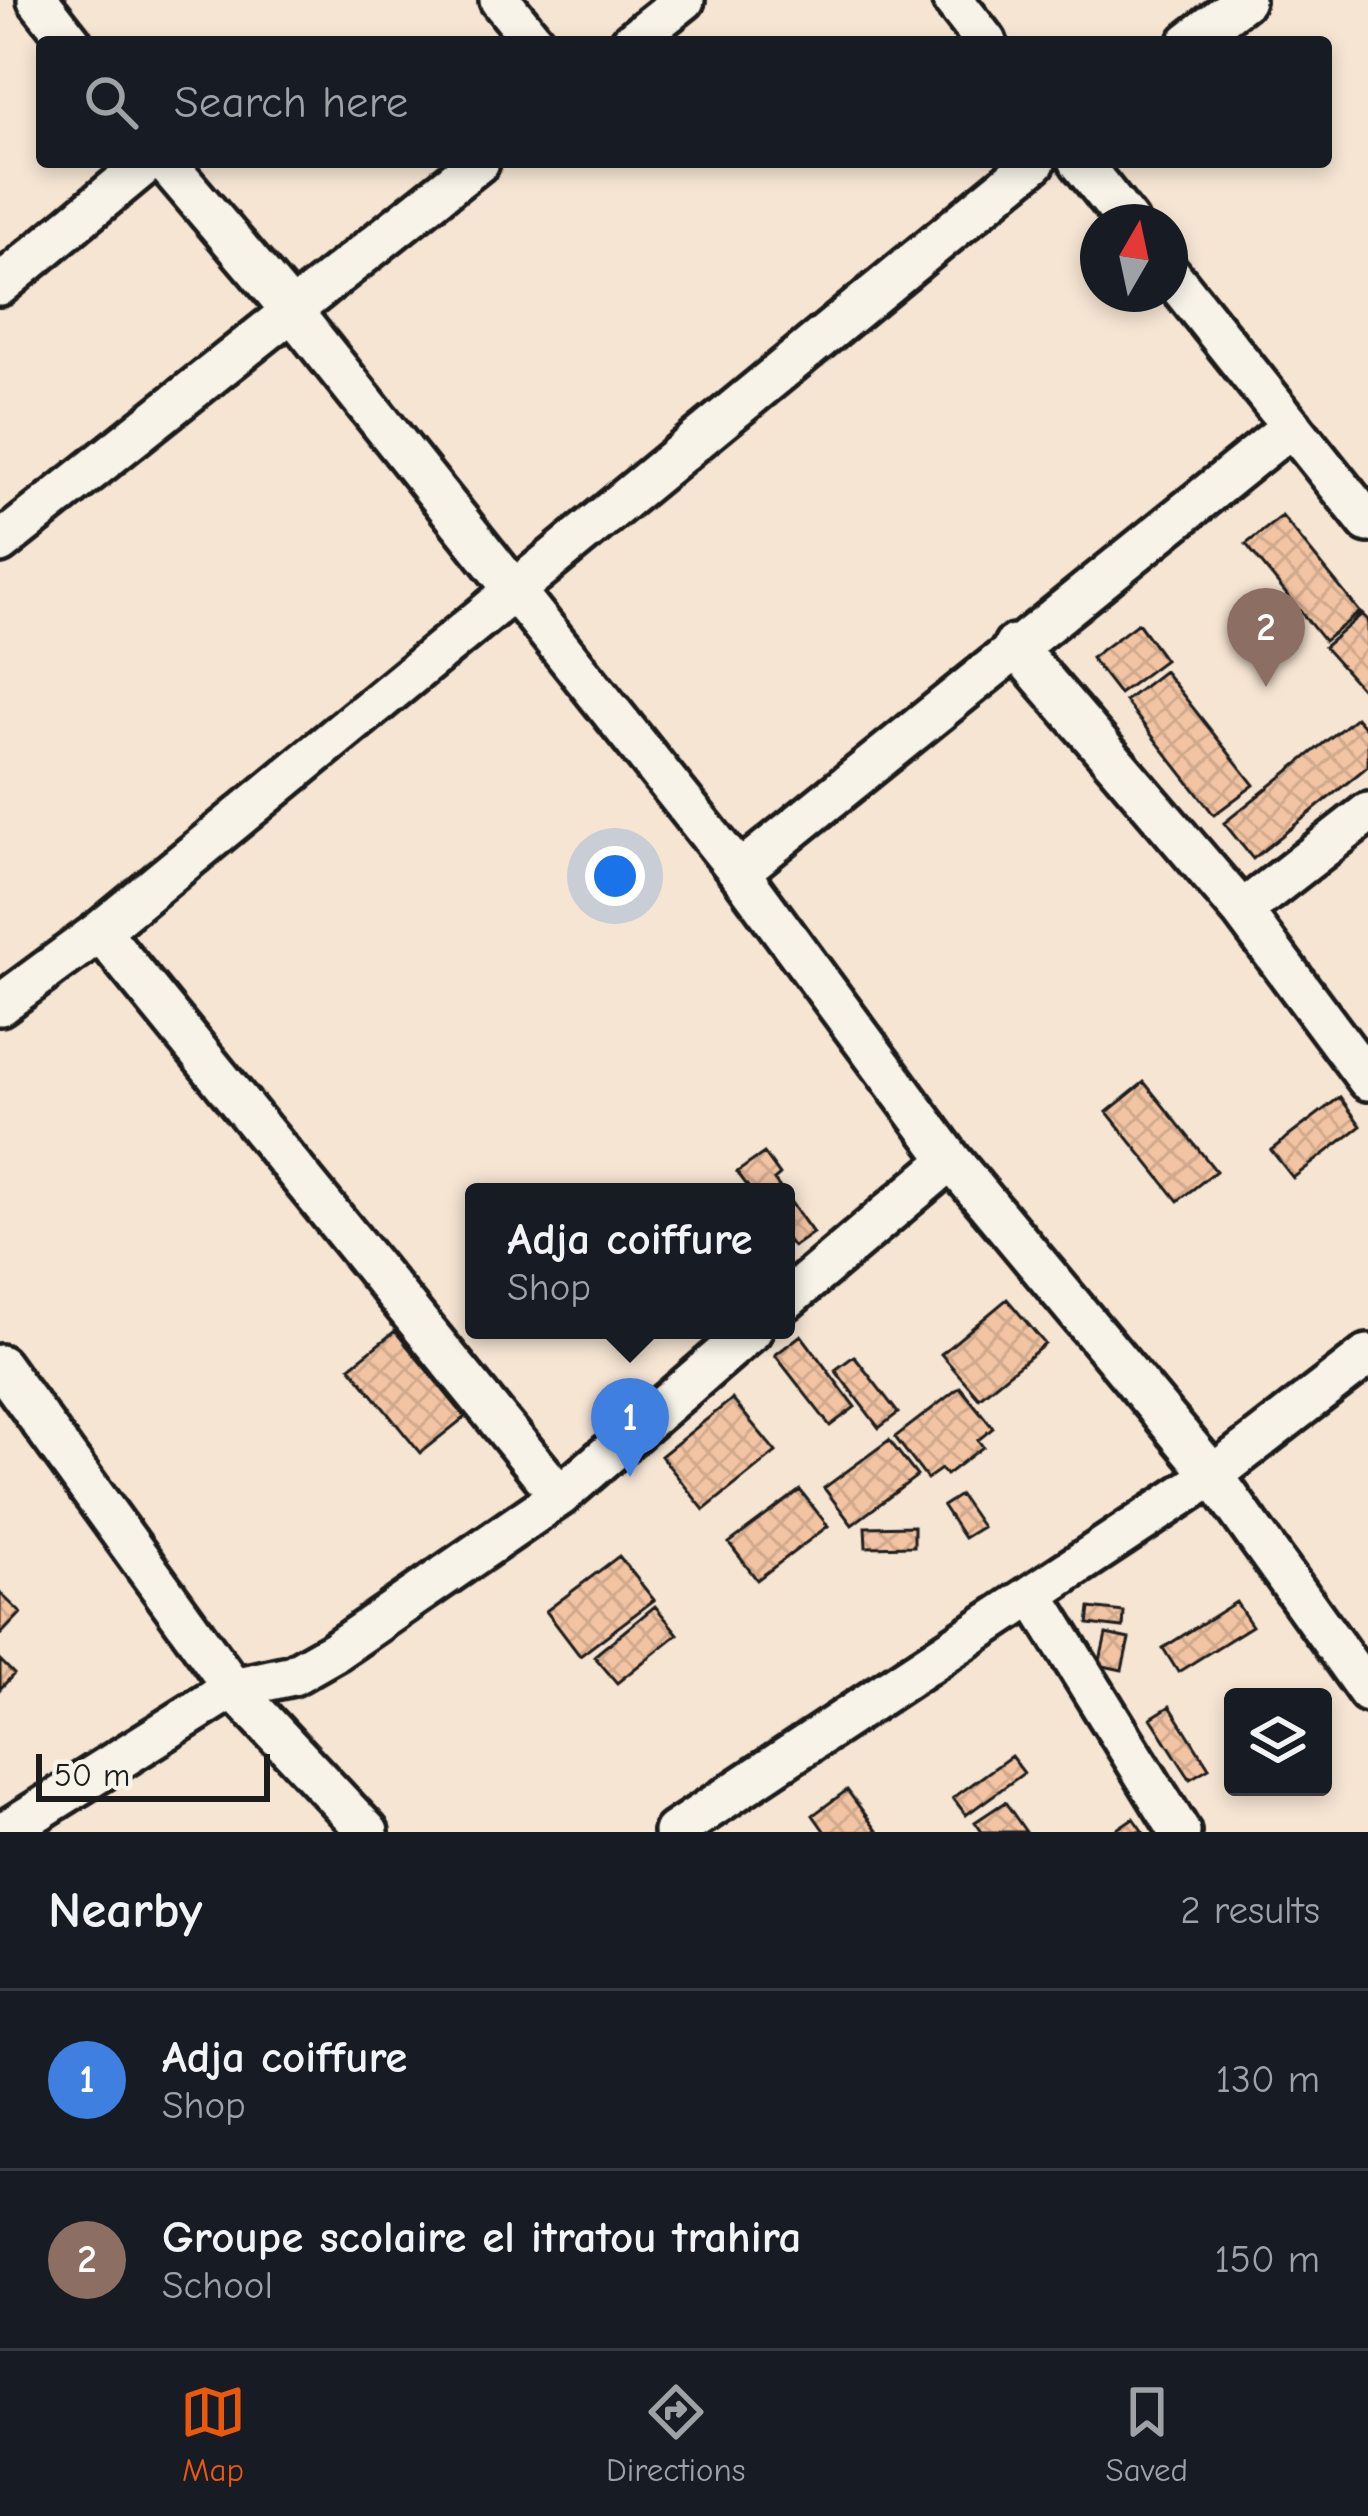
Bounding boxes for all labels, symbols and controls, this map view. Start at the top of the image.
search box [36,36,1332,168]
icon: search [78,69,144,135]
text: Search here [174,76,408,128]
north arrow [1080,204,1188,312]
pin: 2 [1227,588,1305,687]
your location [585,846,645,906]
popup [465,1183,795,1339]
text: Adja coiffure [507,1213,753,1265]
text: Shop [507,1265,591,1310]
pin: 1 [591,1378,669,1477]
map controls [1224,1688,1332,1796]
button: layers [1224,1688,1332,1796]
scale bar [36,1748,270,1801]
text: 50 m [54,1756,130,1794]
text: Nearby [48,1881,202,1940]
text: 2 results [1180,1888,1320,1933]
text: Adja coiffure [162,2031,407,2083]
text: 1 [79,2057,95,2102]
text: 130 m [1216,2057,1320,2102]
text: Shop [162,2083,246,2128]
text: Groupe scolaire el itratou trahira [162,2211,801,2263]
text: 2 [77,2237,97,2282]
text: 150 m [1214,2237,1320,2282]
text: School [162,2263,273,2308]
tab: Map [180,2379,246,2489]
tab: Directions [606,2379,746,2489]
tab: Saved [1106,2379,1188,2489]

